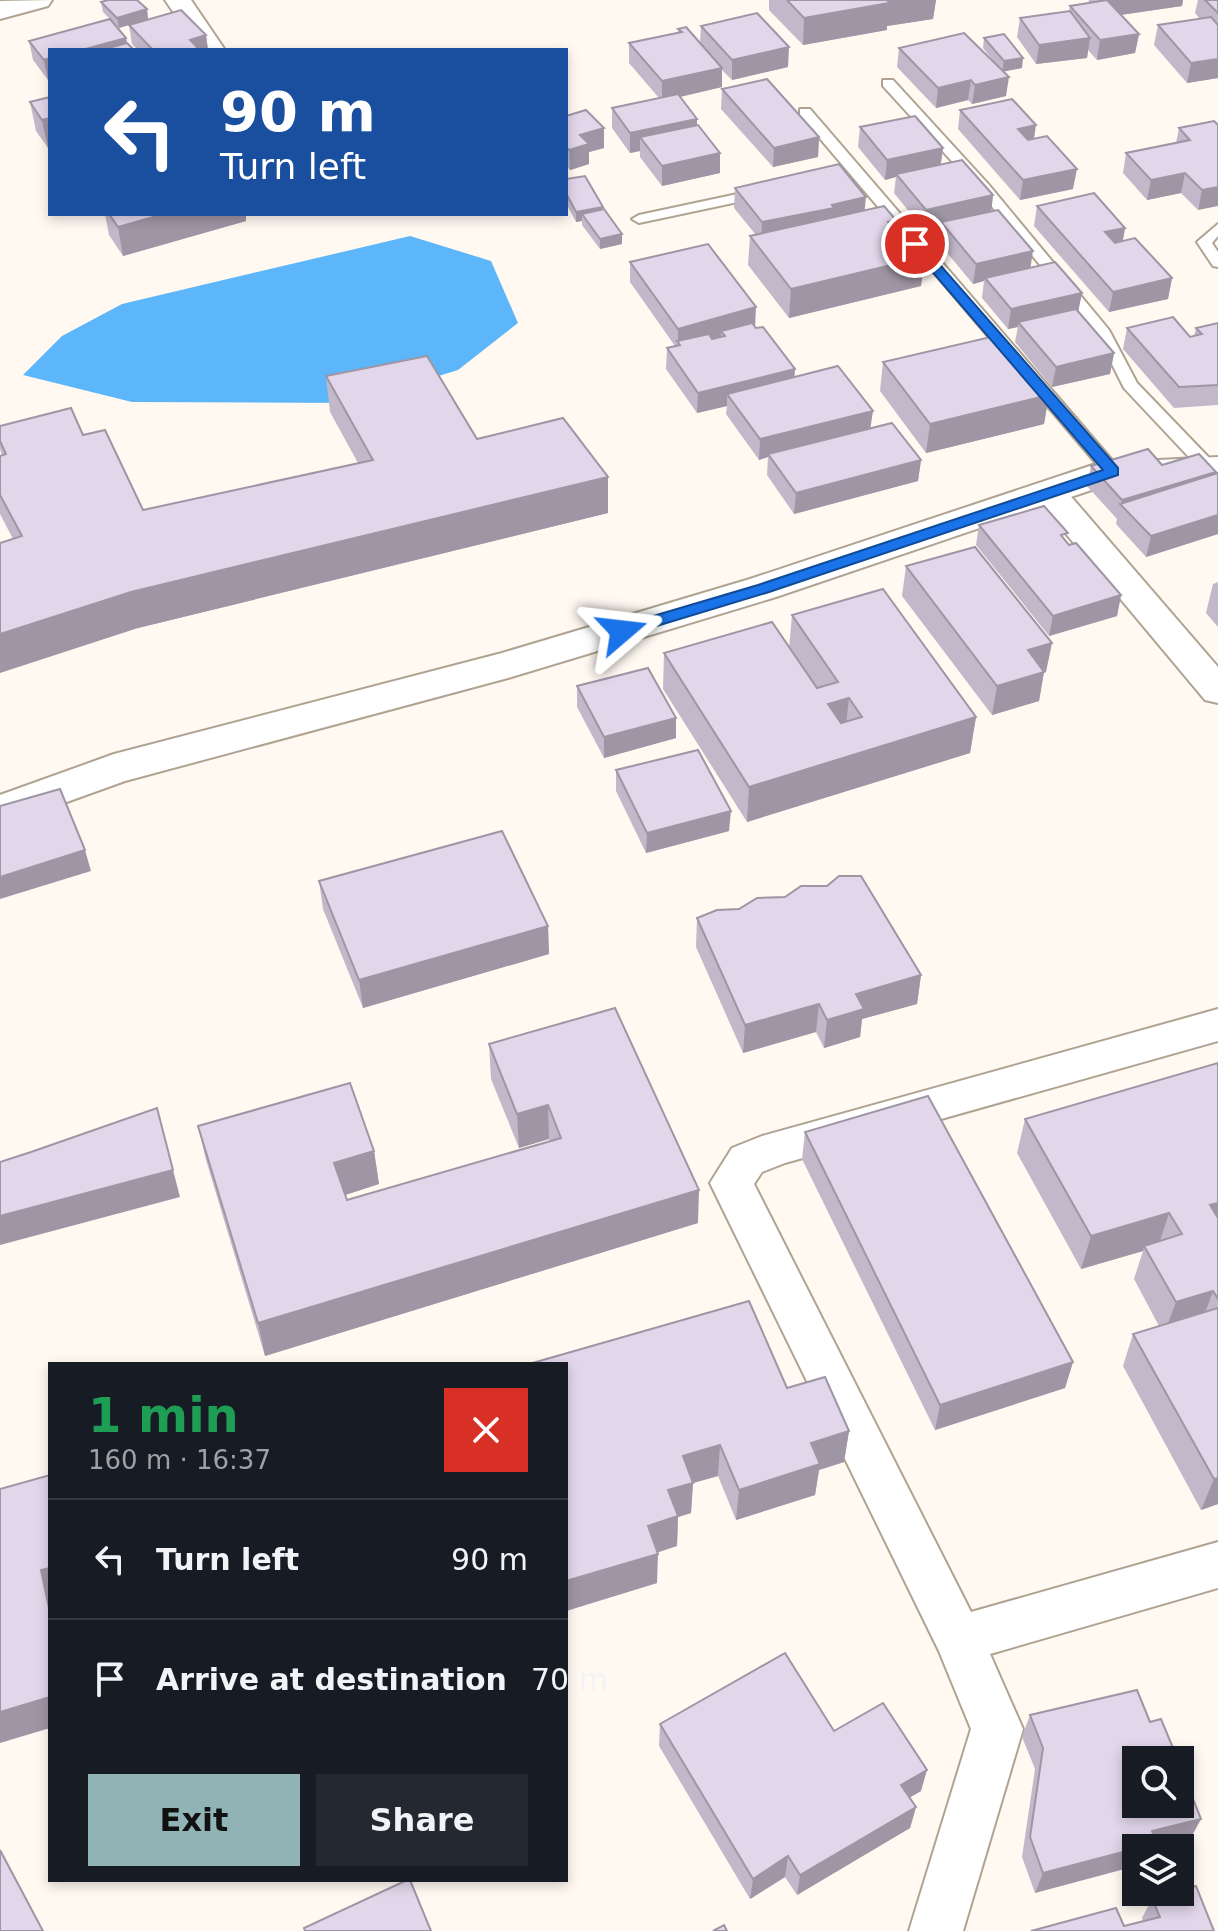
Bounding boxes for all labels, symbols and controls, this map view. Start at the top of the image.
text: 90 m [220,79,376,144]
icon: left [88,80,192,184]
text: Turn left [220,146,366,187]
pin [881,210,949,278]
icon: arrive [893,222,937,266]
position arrow [580,589,664,673]
text: 1 min [88,1387,239,1443]
button: close [444,1388,528,1472]
text: 160 m · 16:37 [88,1445,271,1475]
icon: left [88,1537,132,1581]
text: Turn left [156,1542,299,1577]
text: 90 m [451,1542,528,1577]
icon: arrive [88,1657,132,1701]
text: Arrive at destination [156,1662,507,1697]
text: 70 m [531,1662,608,1697]
map controls [1122,1746,1194,1906]
button: search [1122,1746,1194,1818]
button: Exit [88,1774,300,1866]
button: Share [316,1774,528,1866]
button: layers [1122,1834,1194,1906]

